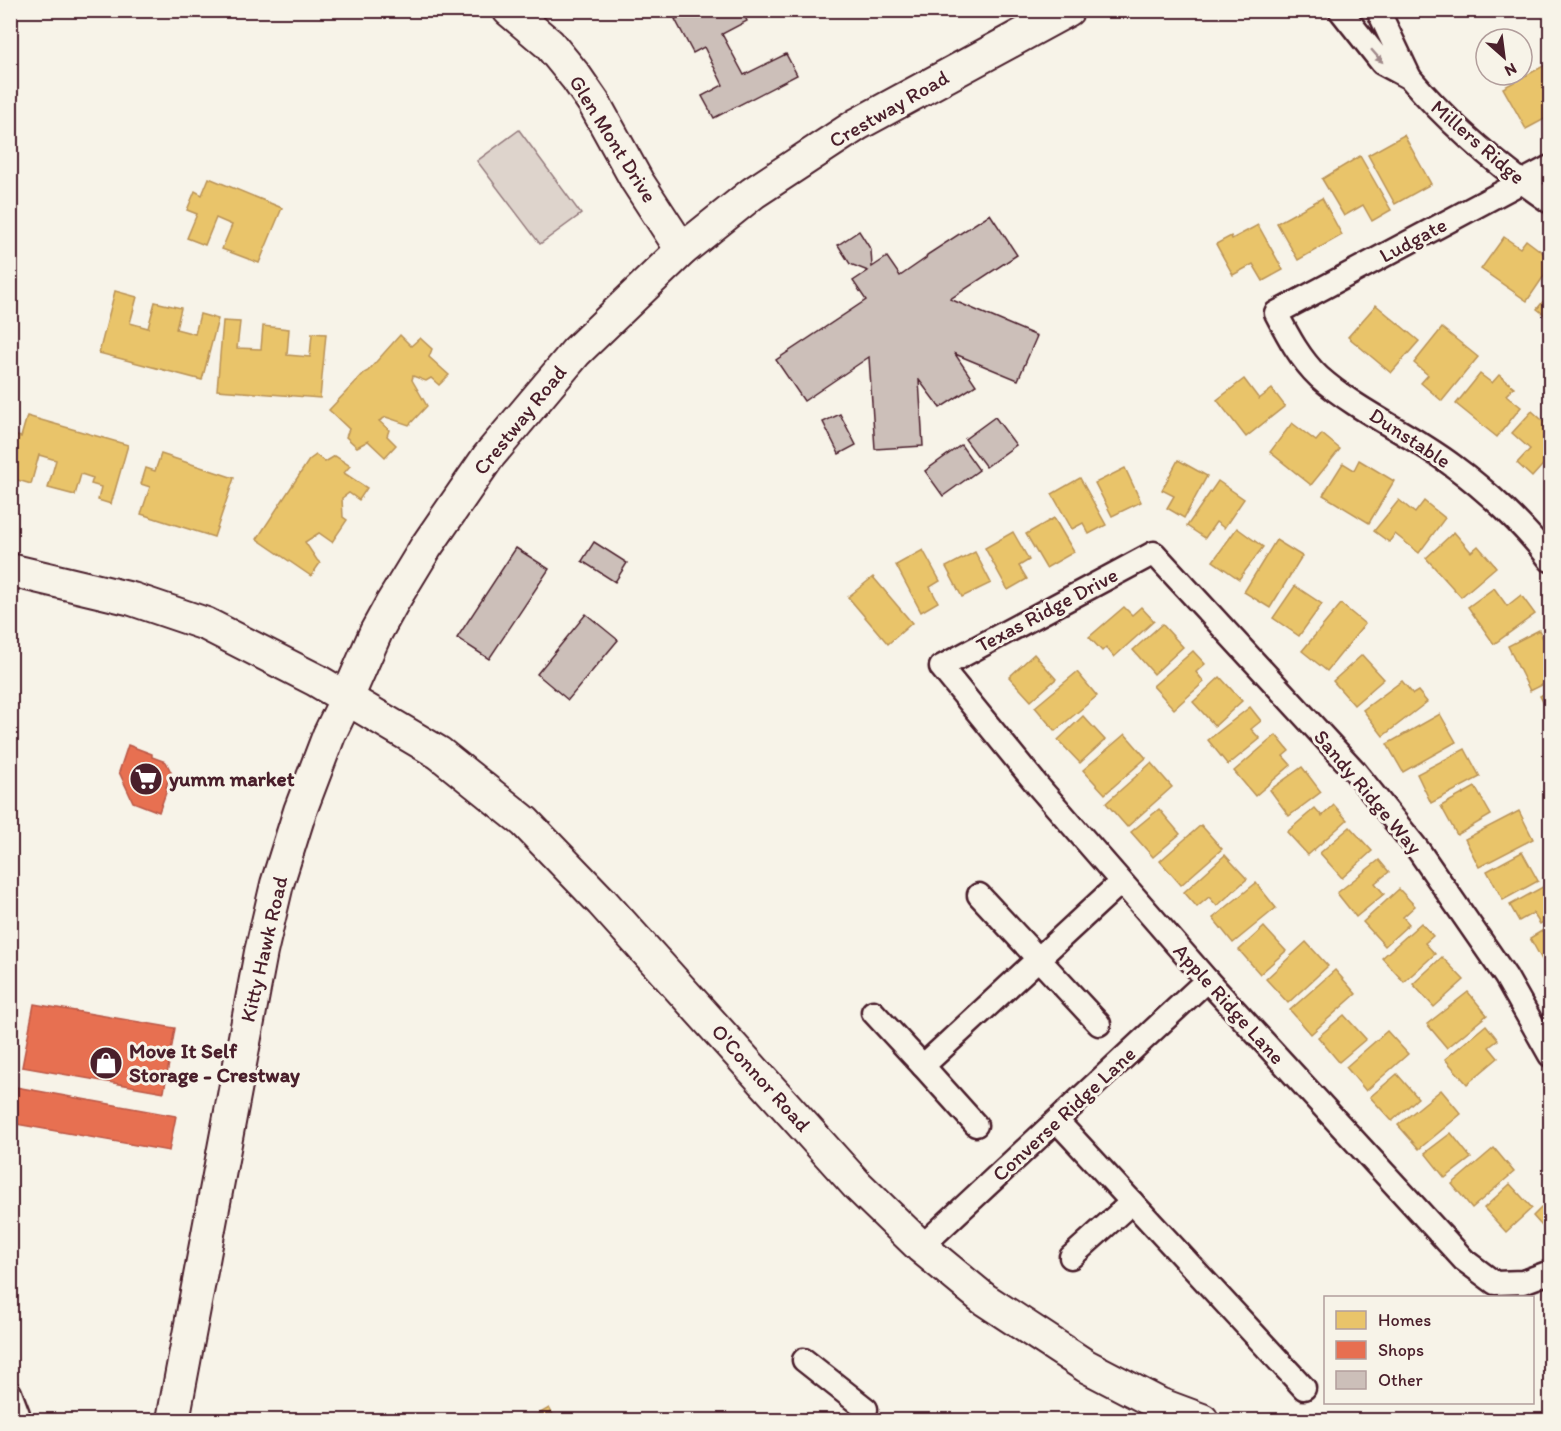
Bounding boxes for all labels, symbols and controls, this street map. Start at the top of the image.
north arrow [1474,27,1534,87]
one-way arrow [1370,48,1383,64]
text: N [1502,59,1520,81]
street label: Crestway Road [825,64,953,153]
street label: Glen Mont Drive [564,70,663,207]
street label: Millers Ridge [1426,94,1530,189]
street label: Ludgate [1375,211,1451,268]
street label: Crestway Road [468,359,572,480]
street label: Dunstable [1365,402,1456,473]
street label: Texas Ridge Drive [972,562,1122,657]
street label: Sandy Ridge Way [1309,724,1428,859]
supermarket icon: yumm market [128,761,164,797]
place label: yumm market [169,766,295,792]
street label: Kitty Hawk Road [235,873,293,1024]
street label: Apple Ridge Lane [1168,938,1290,1069]
street label: O'Connor Road [707,1019,816,1137]
place label: Move It Self Storage - Crestway [129,1038,300,1088]
street label: Converse Ridge Lane [987,1041,1140,1186]
shop icon: Move It Self Storage - Crestway [88,1045,124,1081]
legend [1324,1296,1534,1404]
text: Homes [1378,1309,1431,1331]
text: Shops [1378,1339,1424,1361]
text: Other [1378,1369,1424,1391]

